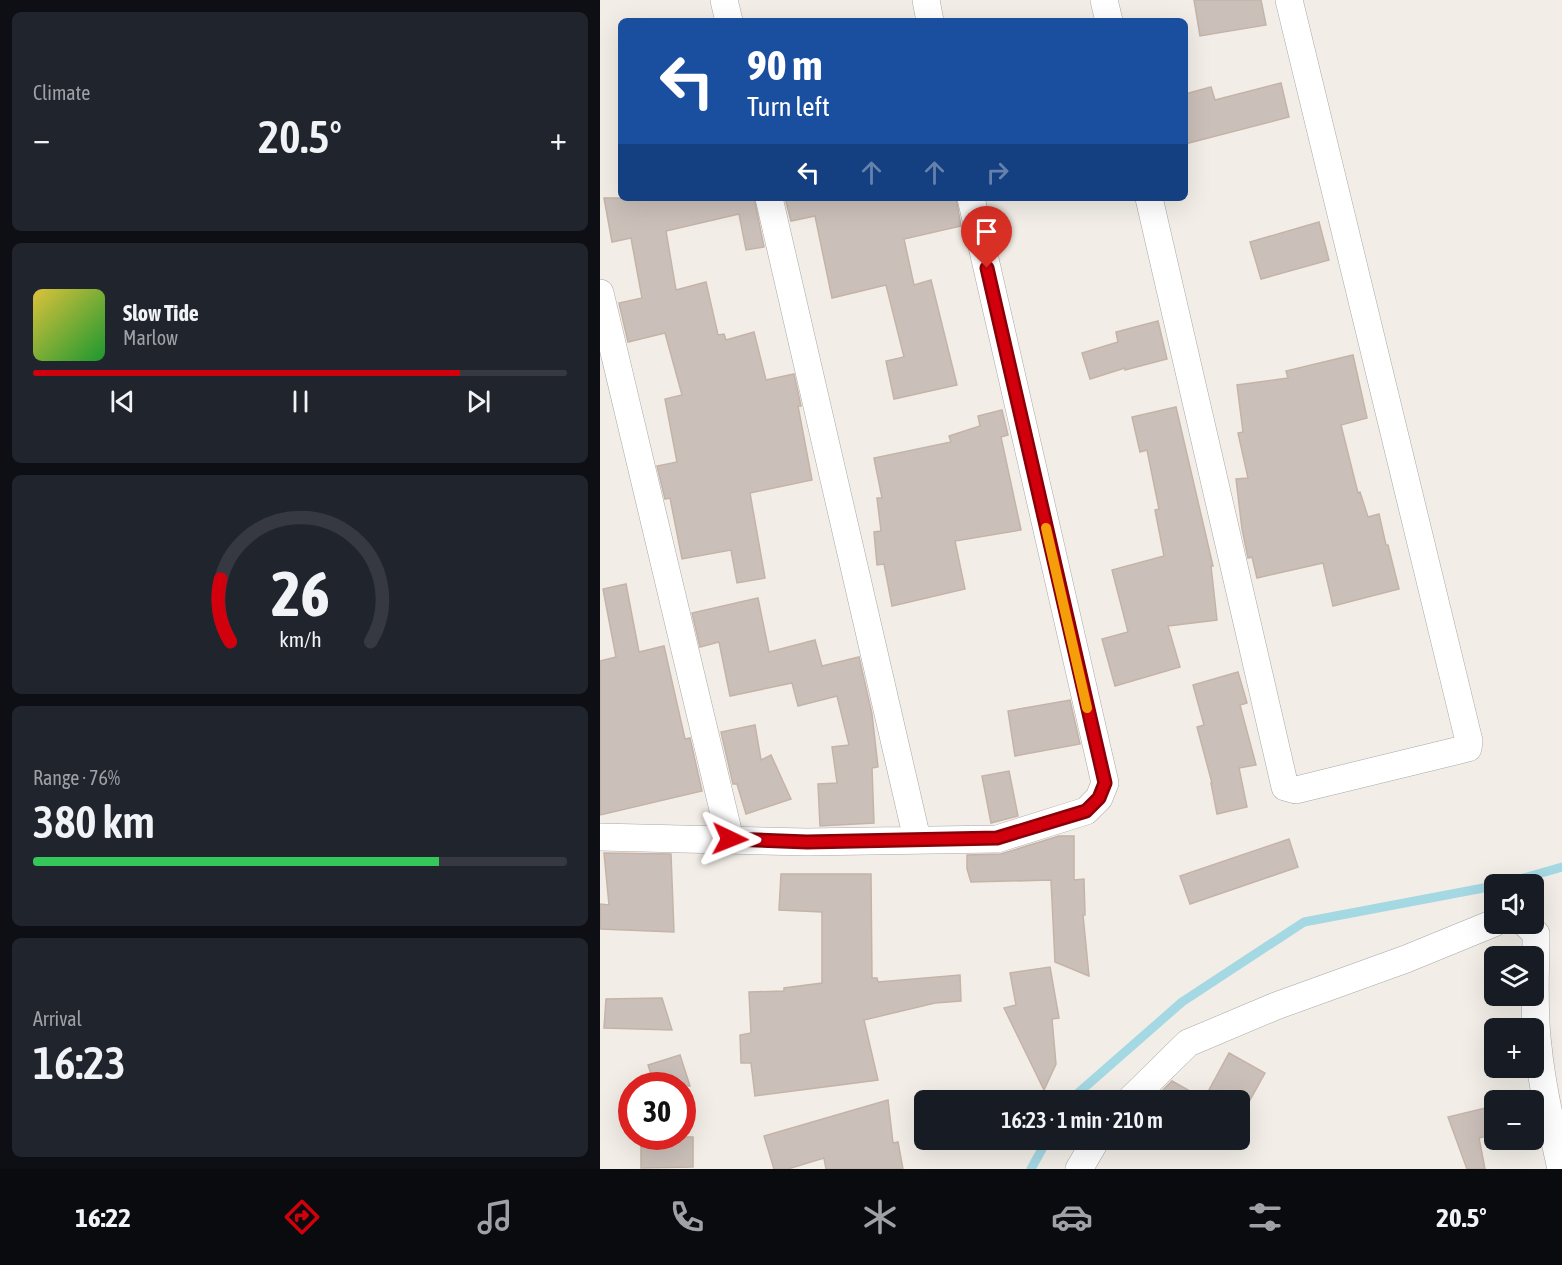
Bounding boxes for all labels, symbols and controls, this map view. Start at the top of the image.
text: 90 m [747,41,822,89]
icon: left [648,42,726,120]
text: Climate [33,81,90,104]
text: Turn left [747,91,830,122]
text: 20.5° [258,111,342,163]
text: − [33,119,50,157]
text: + [550,119,567,157]
icon: left [792,156,825,189]
icon: ahead [855,156,888,189]
icon: ahead [918,156,951,189]
icon: right [981,156,1014,189]
pin [961,206,1012,268]
icon: arrive [970,215,1003,248]
text: Slow Tide [123,300,199,326]
text: Marlow [123,326,178,349]
icon: previous [106,385,139,418]
icon: pause [284,385,317,418]
icon: next [462,385,495,418]
text: 26 [271,558,329,629]
text: km/h [279,627,321,652]
text: Range · 76% [33,766,120,789]
text: 380 km [33,796,155,848]
position arrow [698,807,762,871]
map controls [1484,874,1544,1150]
button: sound [1484,874,1544,934]
button: layers [1484,946,1544,1006]
text: Arrival [33,1007,82,1030]
button: + [1484,1018,1544,1078]
text: 16:23 [33,1037,126,1089]
speed limit sign: 30 [618,1072,696,1150]
button: − [1484,1090,1544,1150]
text: 16:23 · 1 min · 210 m [1001,1107,1163,1133]
icon: directions [281,1196,323,1238]
icon: music [474,1196,516,1238]
icon: phone [666,1196,708,1238]
icon: climate [859,1196,901,1238]
icon: car [1051,1196,1093,1238]
icon: filters [1244,1196,1286,1238]
text: 16:22 [75,1202,131,1233]
text: 20.5° [1436,1202,1487,1233]

